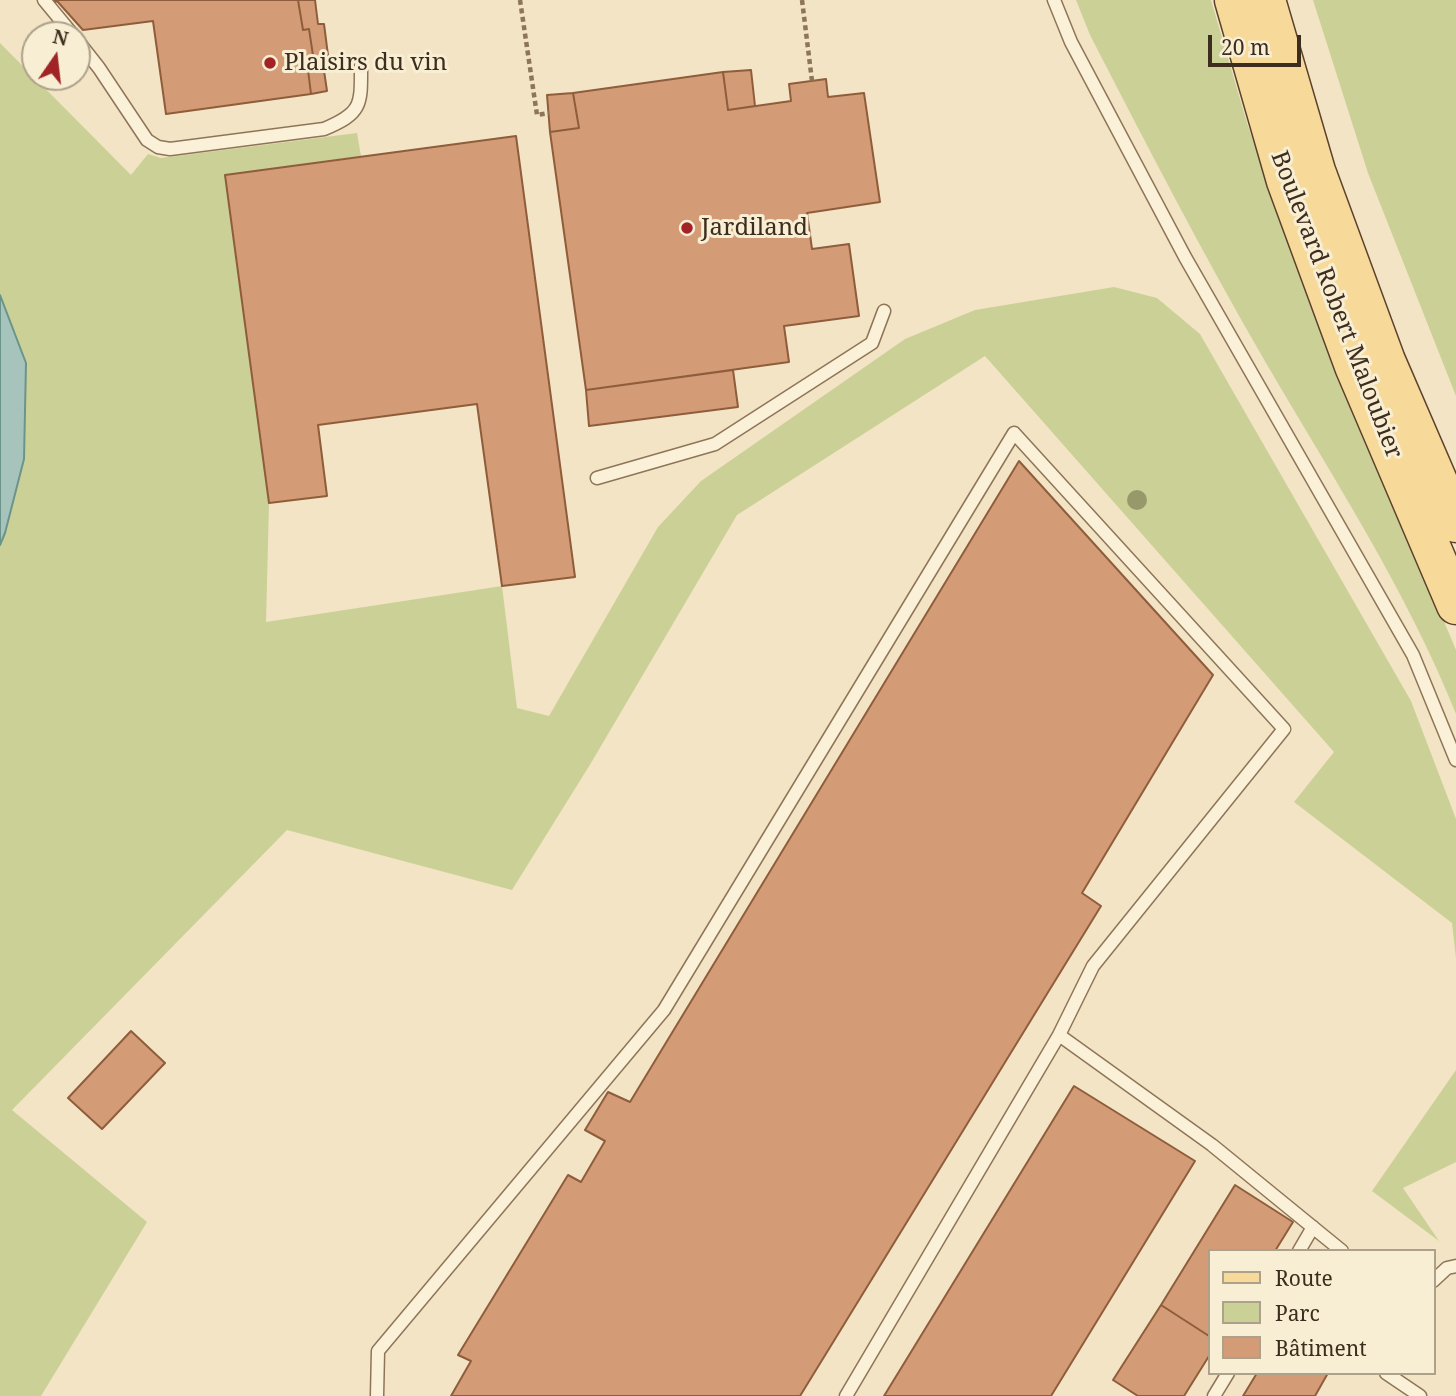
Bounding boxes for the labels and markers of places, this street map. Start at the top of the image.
place label: Plaisirs du vin [284,49,447,77]
marker: Plaisirs du vin [262,55,278,71]
place label: Jardiland [701,214,808,242]
marker: Jardiland [679,220,695,236]

